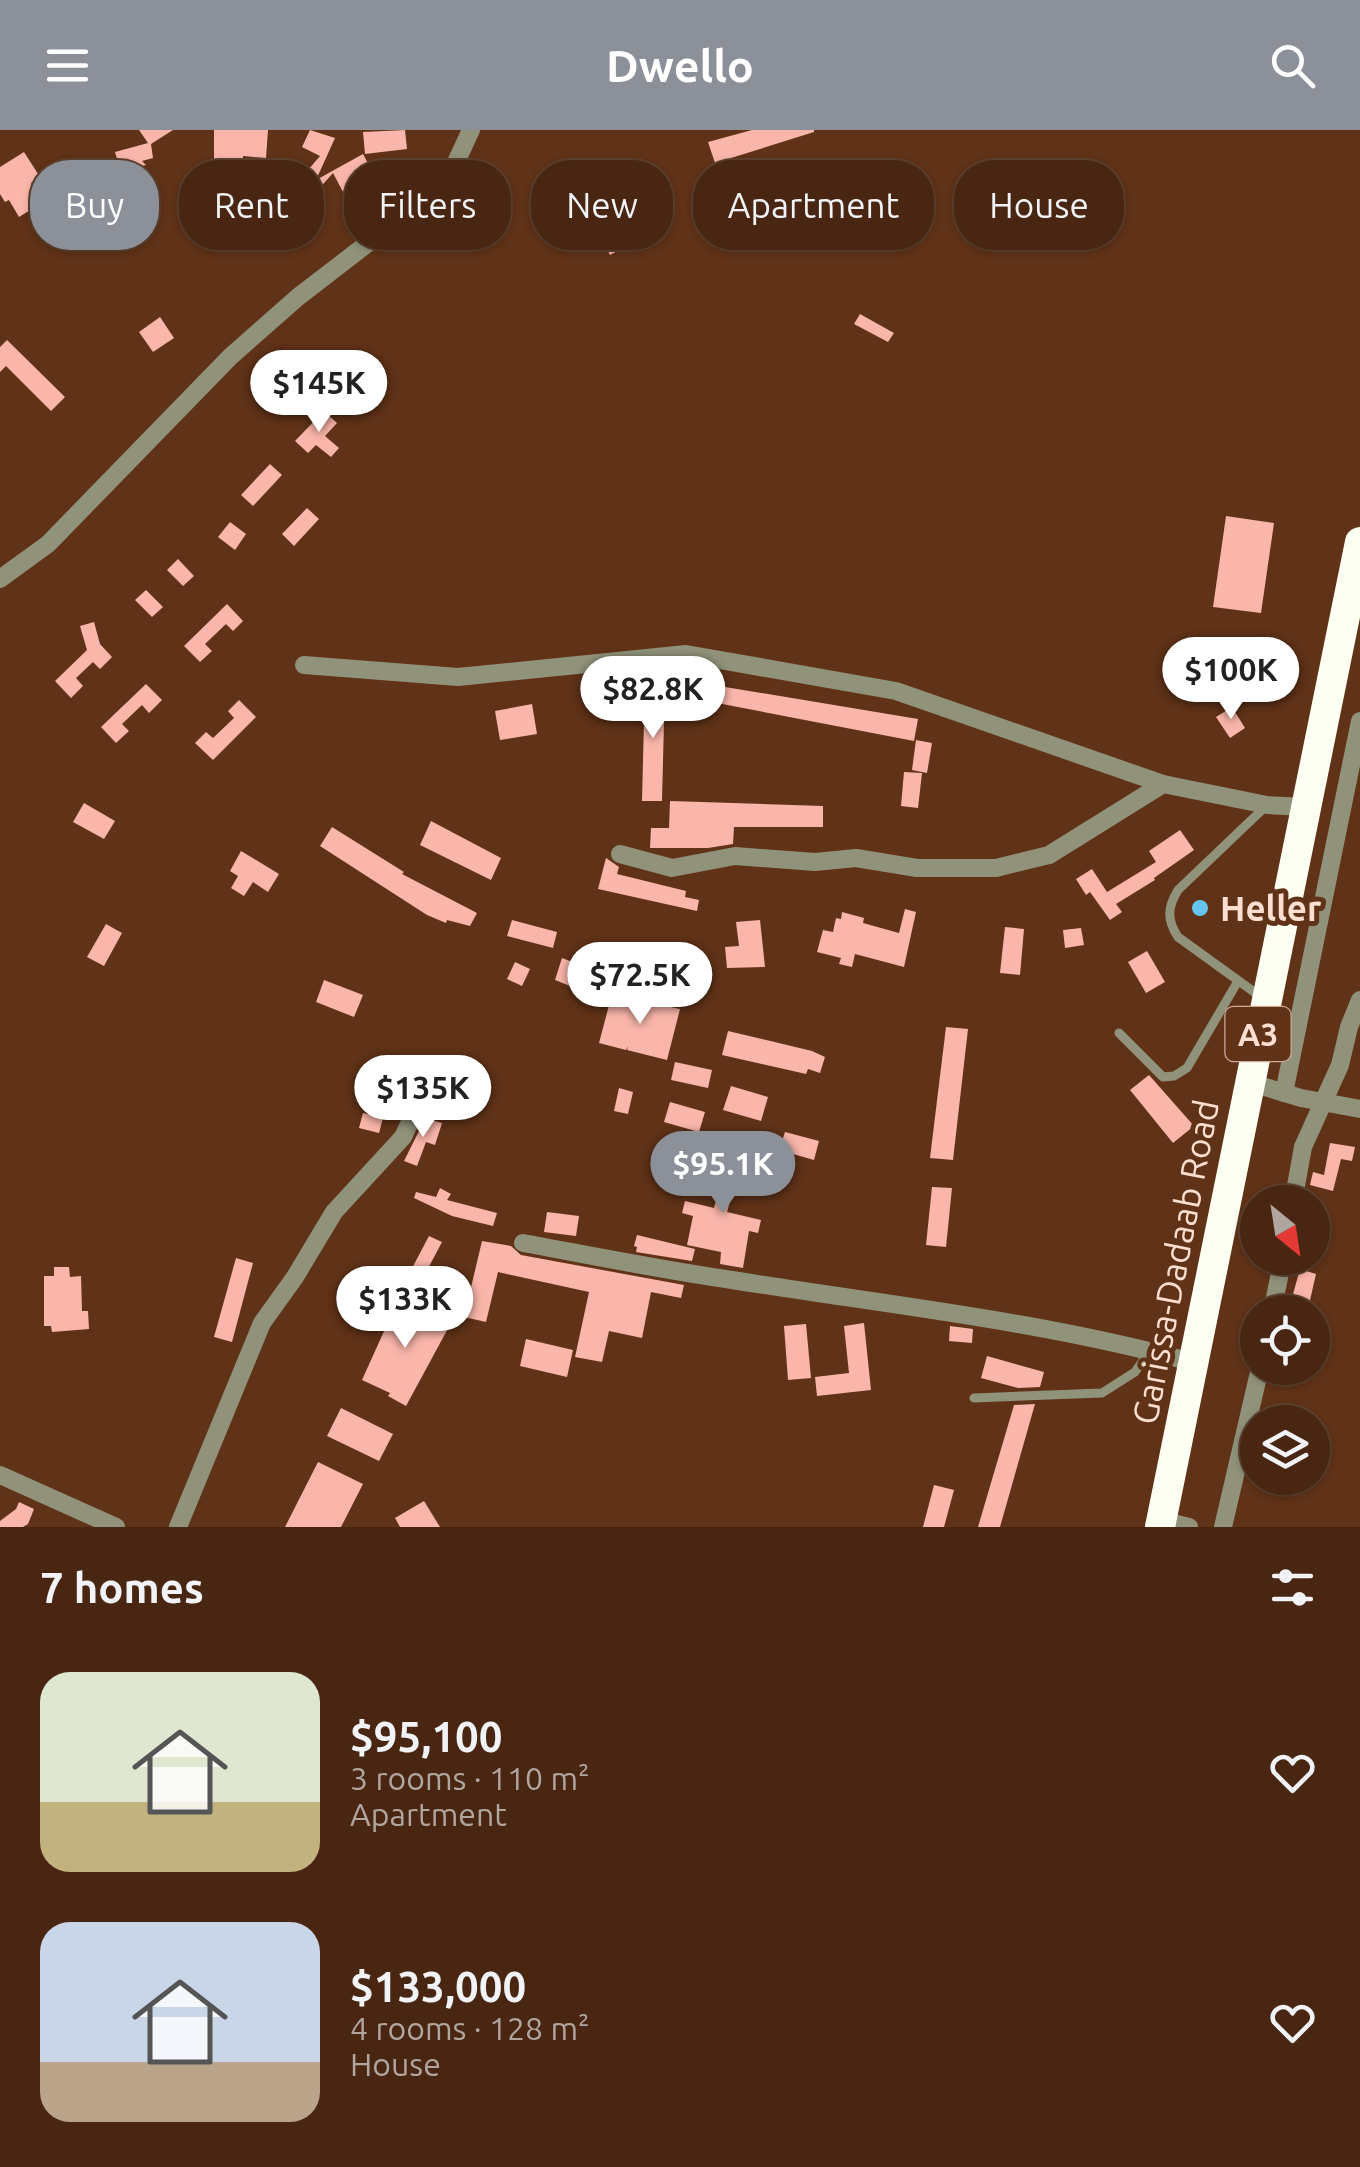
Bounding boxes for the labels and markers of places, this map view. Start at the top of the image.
pin: $145K [249,350,389,435]
pin: $100K [1161,637,1301,722]
pin: $82.8K [572,656,734,741]
place label: Heller [1220,888,1322,928]
marker: Heller [1189,897,1211,919]
pin: $72.5K [559,942,721,1027]
pin: $135K [353,1055,493,1140]
pin: $95.1K [642,1131,804,1216]
pin: $133K [335,1266,475,1351]

